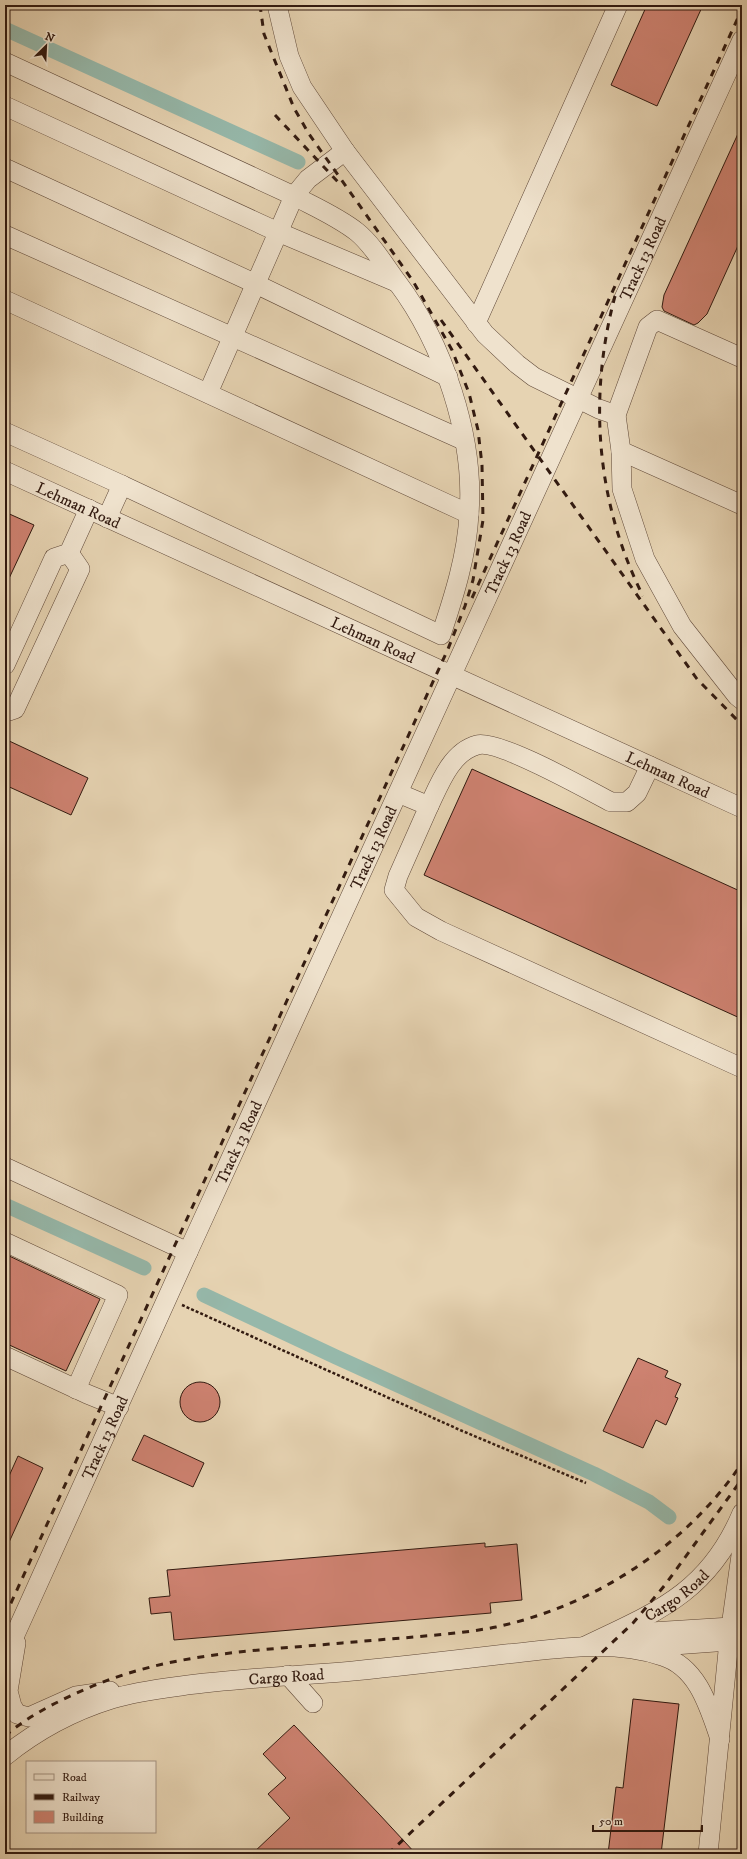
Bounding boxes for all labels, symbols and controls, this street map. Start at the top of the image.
north arrow [26,26,66,66]
text: N [43,30,57,46]
street label: Track 13 Road [615,214,671,304]
street label: Lehman Road [33,478,123,533]
street label: Track 13 Road [481,508,536,598]
street label: Lehman Road [328,612,418,668]
street label: Lehman Road [622,747,713,803]
street label: Track 13 Road [346,803,402,893]
street label: Track 13 Road [211,1098,267,1188]
street label: Track 13 Road [78,1393,133,1483]
street label: Cargo Road [641,1566,714,1626]
street label: Cargo Road [248,1664,325,1690]
legend [26,1761,156,1833]
text: Road [62,1770,87,1785]
text: Railway [62,1790,100,1805]
scale bar [593,1807,702,1833]
text: Building [62,1810,103,1825]
text: 50 m [599,1814,623,1829]

